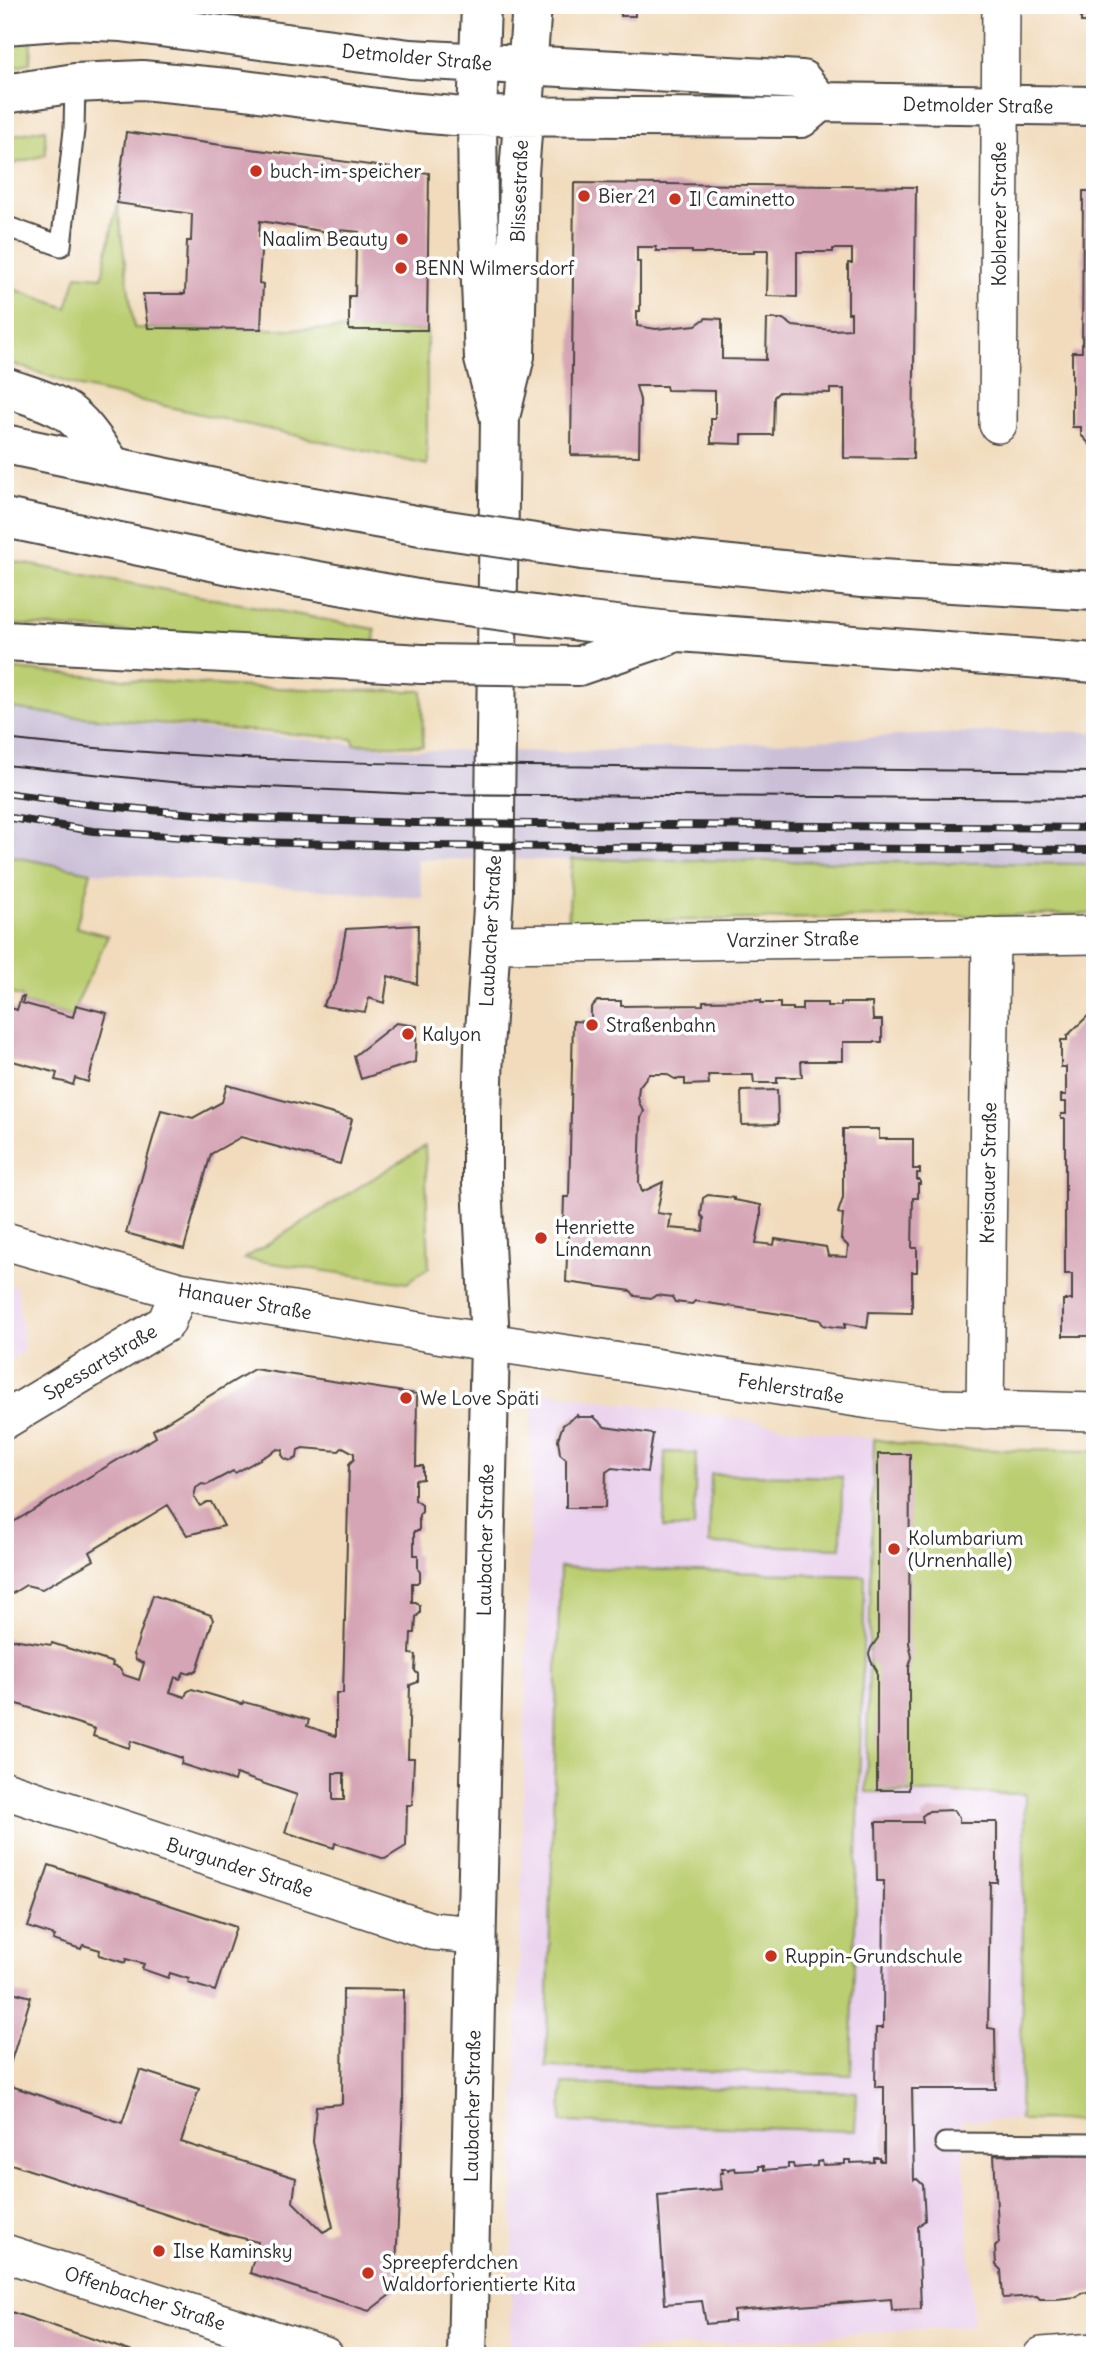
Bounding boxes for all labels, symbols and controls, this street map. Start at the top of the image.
street label: Detmolder Straße [341,38,493,76]
street label: Detmolder Straße [902,92,1054,118]
street label: Blissestraße [505,139,533,243]
street label: Koblenzer Straße [987,141,1011,287]
place label: buch-im-speicher [270,159,421,183]
marker: buch-im-speicher [248,163,264,179]
place label: Bier 21 [598,184,655,208]
place label: Il Caminetto [689,187,795,211]
marker: Bier 21 [576,188,592,204]
marker: Il Caminetto [667,191,683,207]
place label: Naalim Beauty [262,227,388,251]
marker: Naalim Beauty [394,231,410,247]
place label: BENN Wilmersdorf [415,256,575,280]
marker: BENN Wilmersdorf [393,260,409,276]
street label: Laubacher Straße [474,854,506,1008]
street label: Varziner Straße [727,926,859,952]
place label: Straßenbahn [606,1013,716,1037]
marker: Straßenbahn [584,1017,600,1033]
place label: Kalyon [422,1022,481,1046]
marker: Kalyon [400,1026,416,1042]
street label: Kreisauer Straße [975,1102,1001,1244]
place label: Henriette Lindemann [555,1215,651,1261]
marker: Henriette Lindemann [533,1230,549,1246]
street label: Hanauer Straße [176,1277,314,1325]
street label: Spessartstraße [39,1319,161,1405]
street label: Fehlerstraße [736,1368,846,1408]
place label: We Love Späti [420,1386,539,1410]
marker: We Love Späti [398,1390,414,1406]
street label: Laubacher Straße [472,1464,498,1616]
place label: Kolumbarium (Urnenhalle) [908,1526,1023,1572]
marker: Kolumbarium (Urnenhalle) [886,1541,902,1557]
street label: Burgunder Straße [164,1832,316,1902]
place label: Ruppin-Grundschule [785,1944,962,1968]
marker: Ruppin-Grundschule [763,1948,779,1964]
street label: Laubacher Straße [459,2030,485,2182]
place label: Ilse Kaminsky [173,2239,292,2263]
marker: Ilse Kaminsky [151,2243,167,2259]
place label: Spreepferdchen Waldorforientierte Kita [382,2250,576,2296]
street label: Offenbacher Straße [61,2261,229,2335]
marker: Spreepferdchen Waldorforientierte Kita [360,2265,376,2281]

